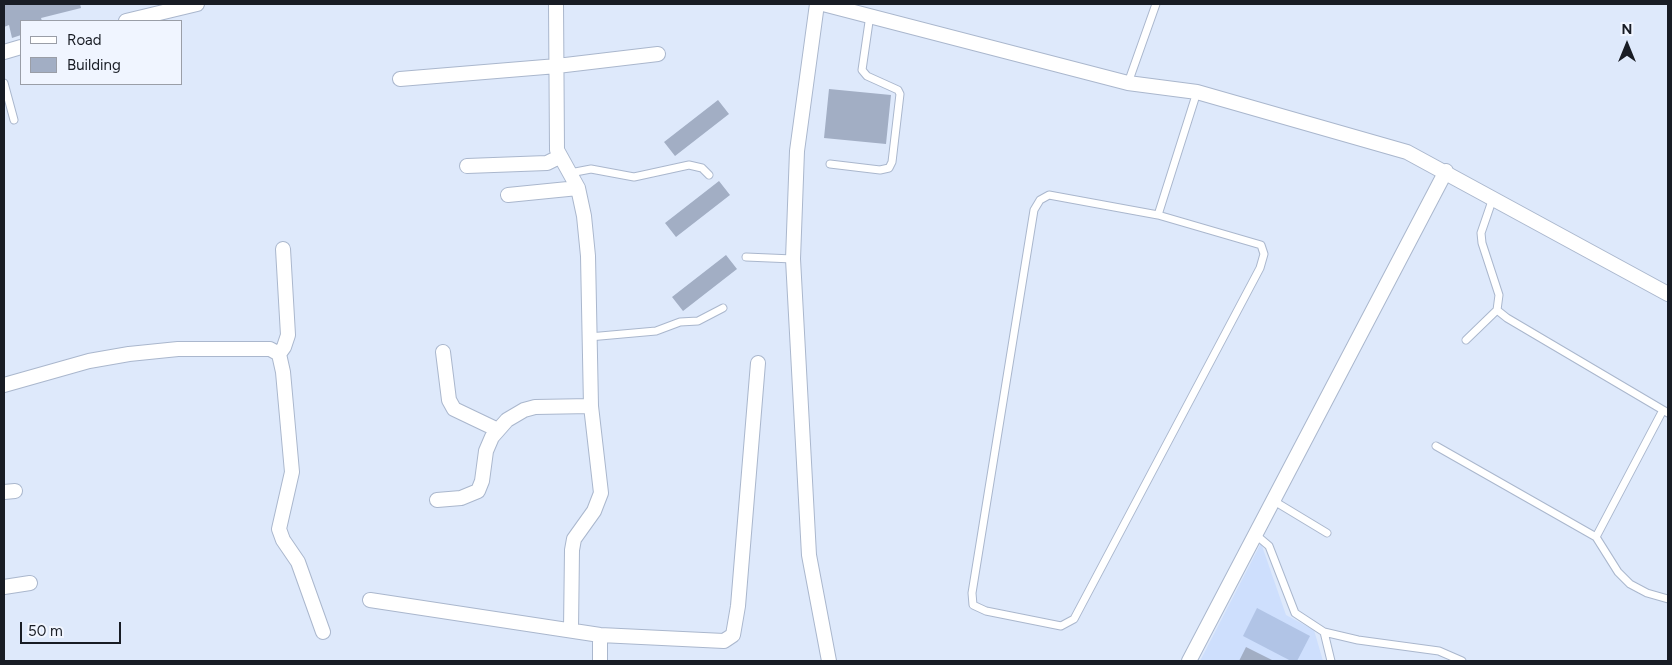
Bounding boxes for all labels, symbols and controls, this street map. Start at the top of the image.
legend [20,20,182,85]
north arrow [1602,20,1652,70]
text: N [1622,21,1632,38]
text: Road [67,31,102,49]
text: Building [67,56,121,74]
scale bar [22,612,124,644]
text: 50 m [28,622,63,640]

